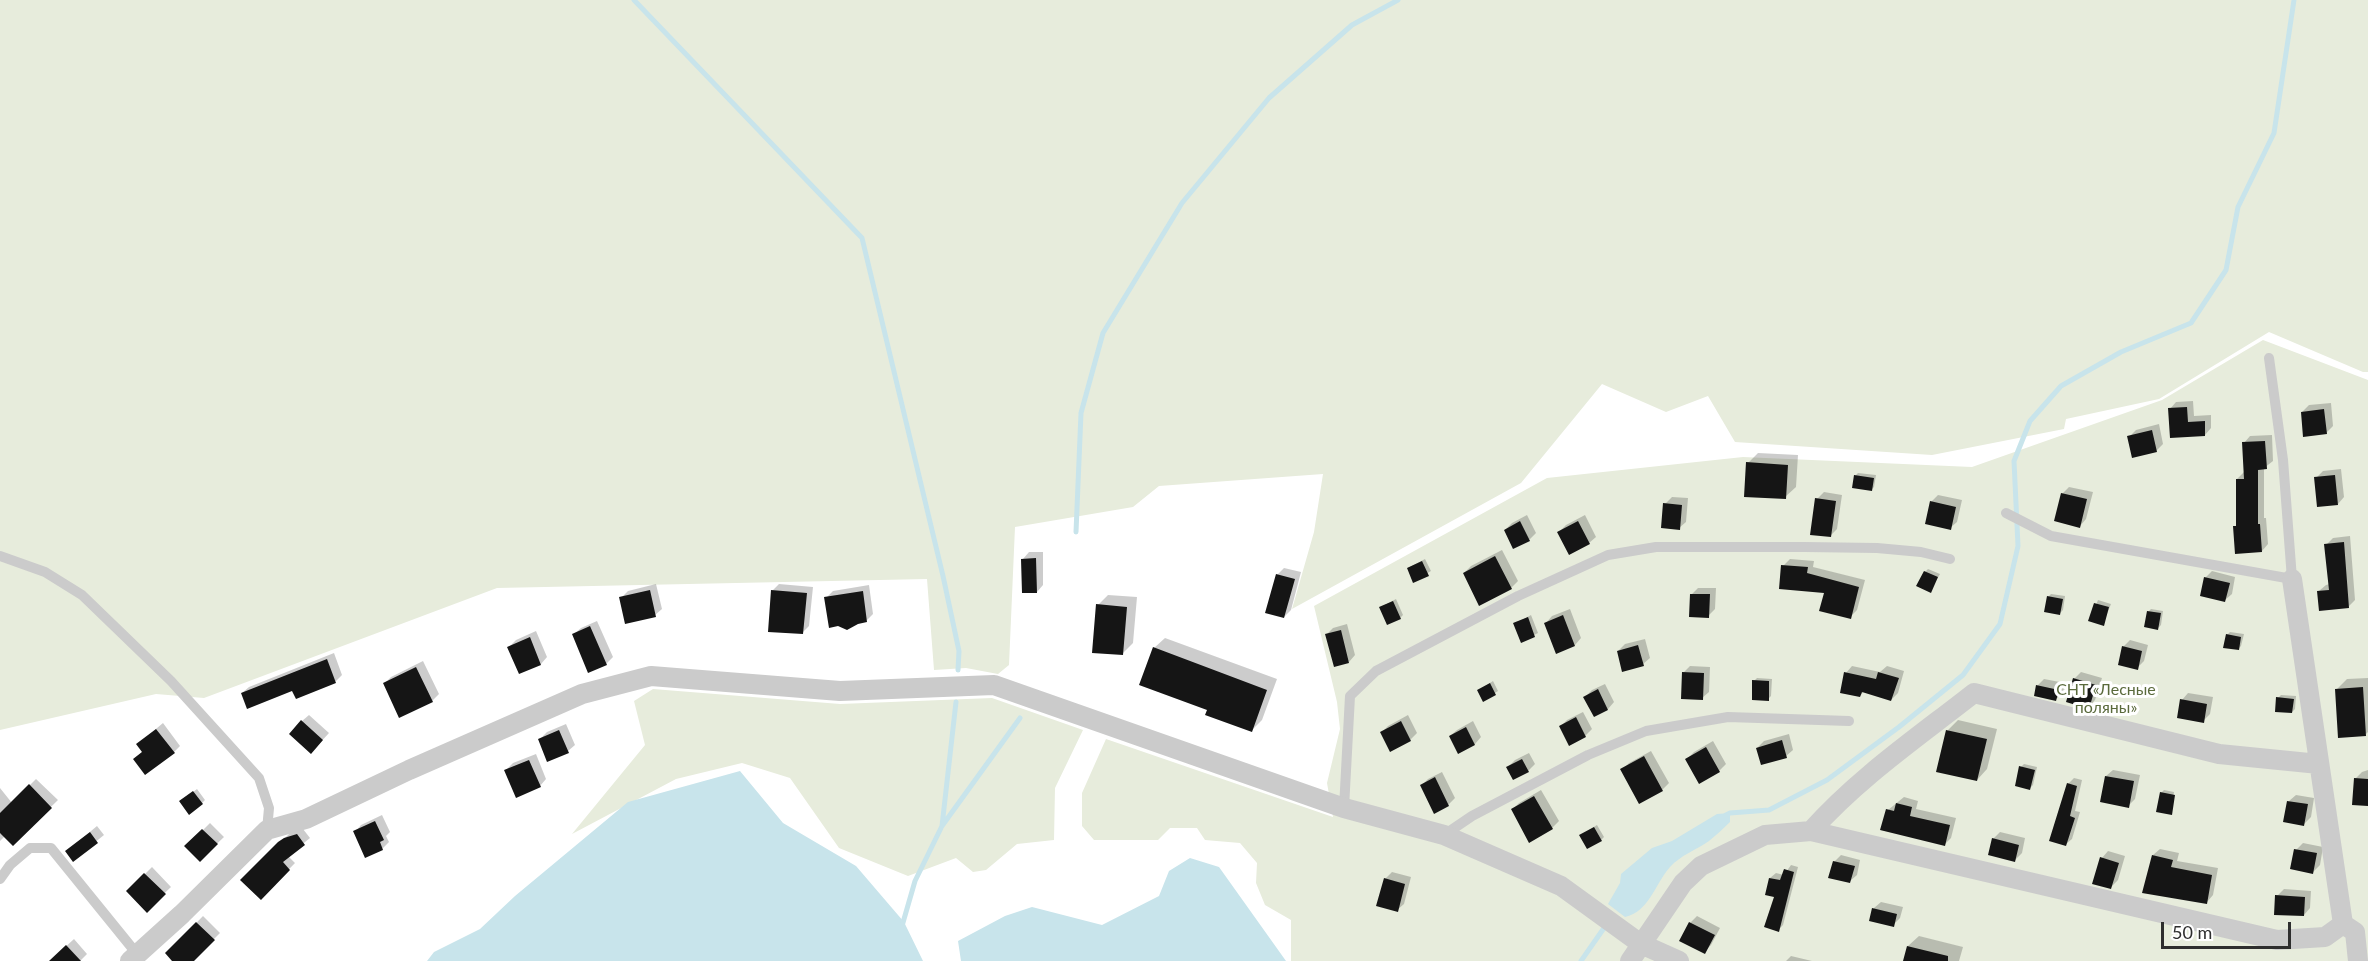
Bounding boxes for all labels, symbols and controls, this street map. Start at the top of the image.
park label: СНТ «Лесные поляны» [2056,680,2156,718]
scale bar [2164,910,2294,948]
text: 50 m [2172,921,2212,943]

